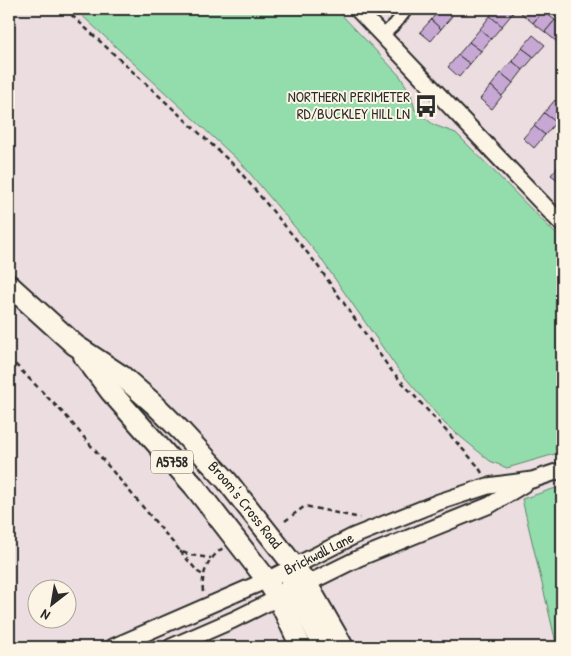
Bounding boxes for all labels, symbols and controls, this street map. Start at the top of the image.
place label: NORTHERN PERIMETER RD/BUCKLEY HILL LN [288,86,410,124]
bus stop icon: NORTHERN PERIMETER RD/BUCKLEY HILL LN [413,93,439,119]
road number: A5758 [151,451,193,474]
street label: Broom's Cross Road [204,456,287,553]
street label: Brickwall Lane [280,527,357,580]
north arrow [28,578,78,628]
text: N [36,605,53,626]

